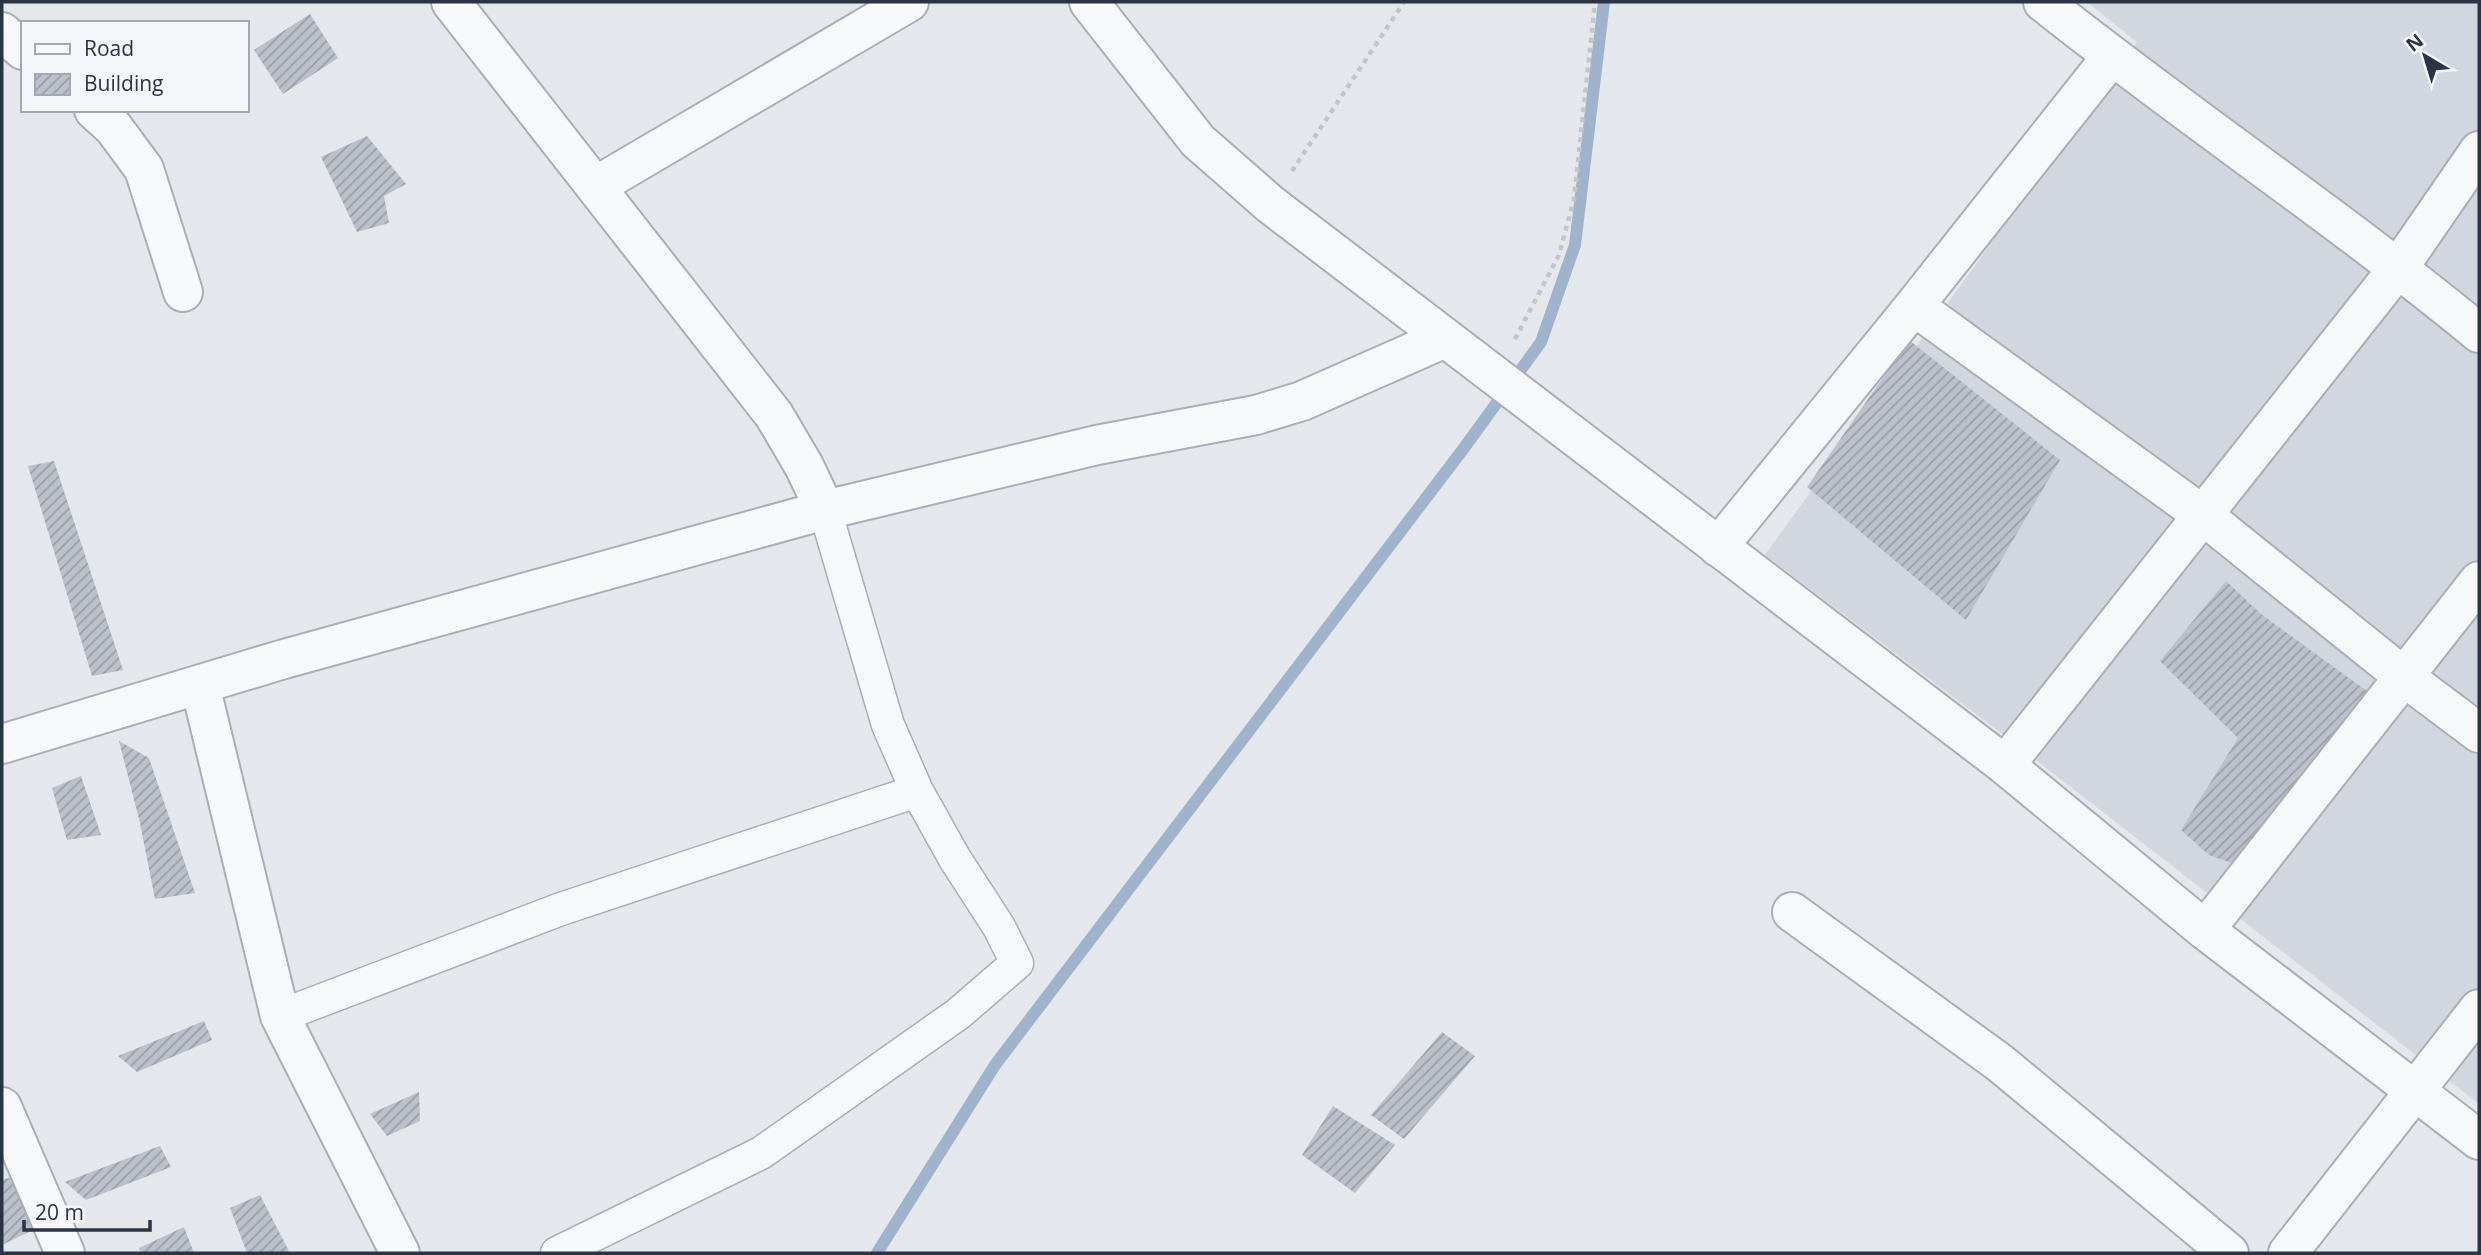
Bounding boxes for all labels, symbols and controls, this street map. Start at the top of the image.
legend [21,21,248,112]
north arrow [2390,21,2460,91]
text: N [2400,28,2429,58]
text: Road [84,34,134,62]
text: Building [84,69,163,97]
scale bar [24,1188,150,1232]
text: 20 m [35,1198,84,1226]

